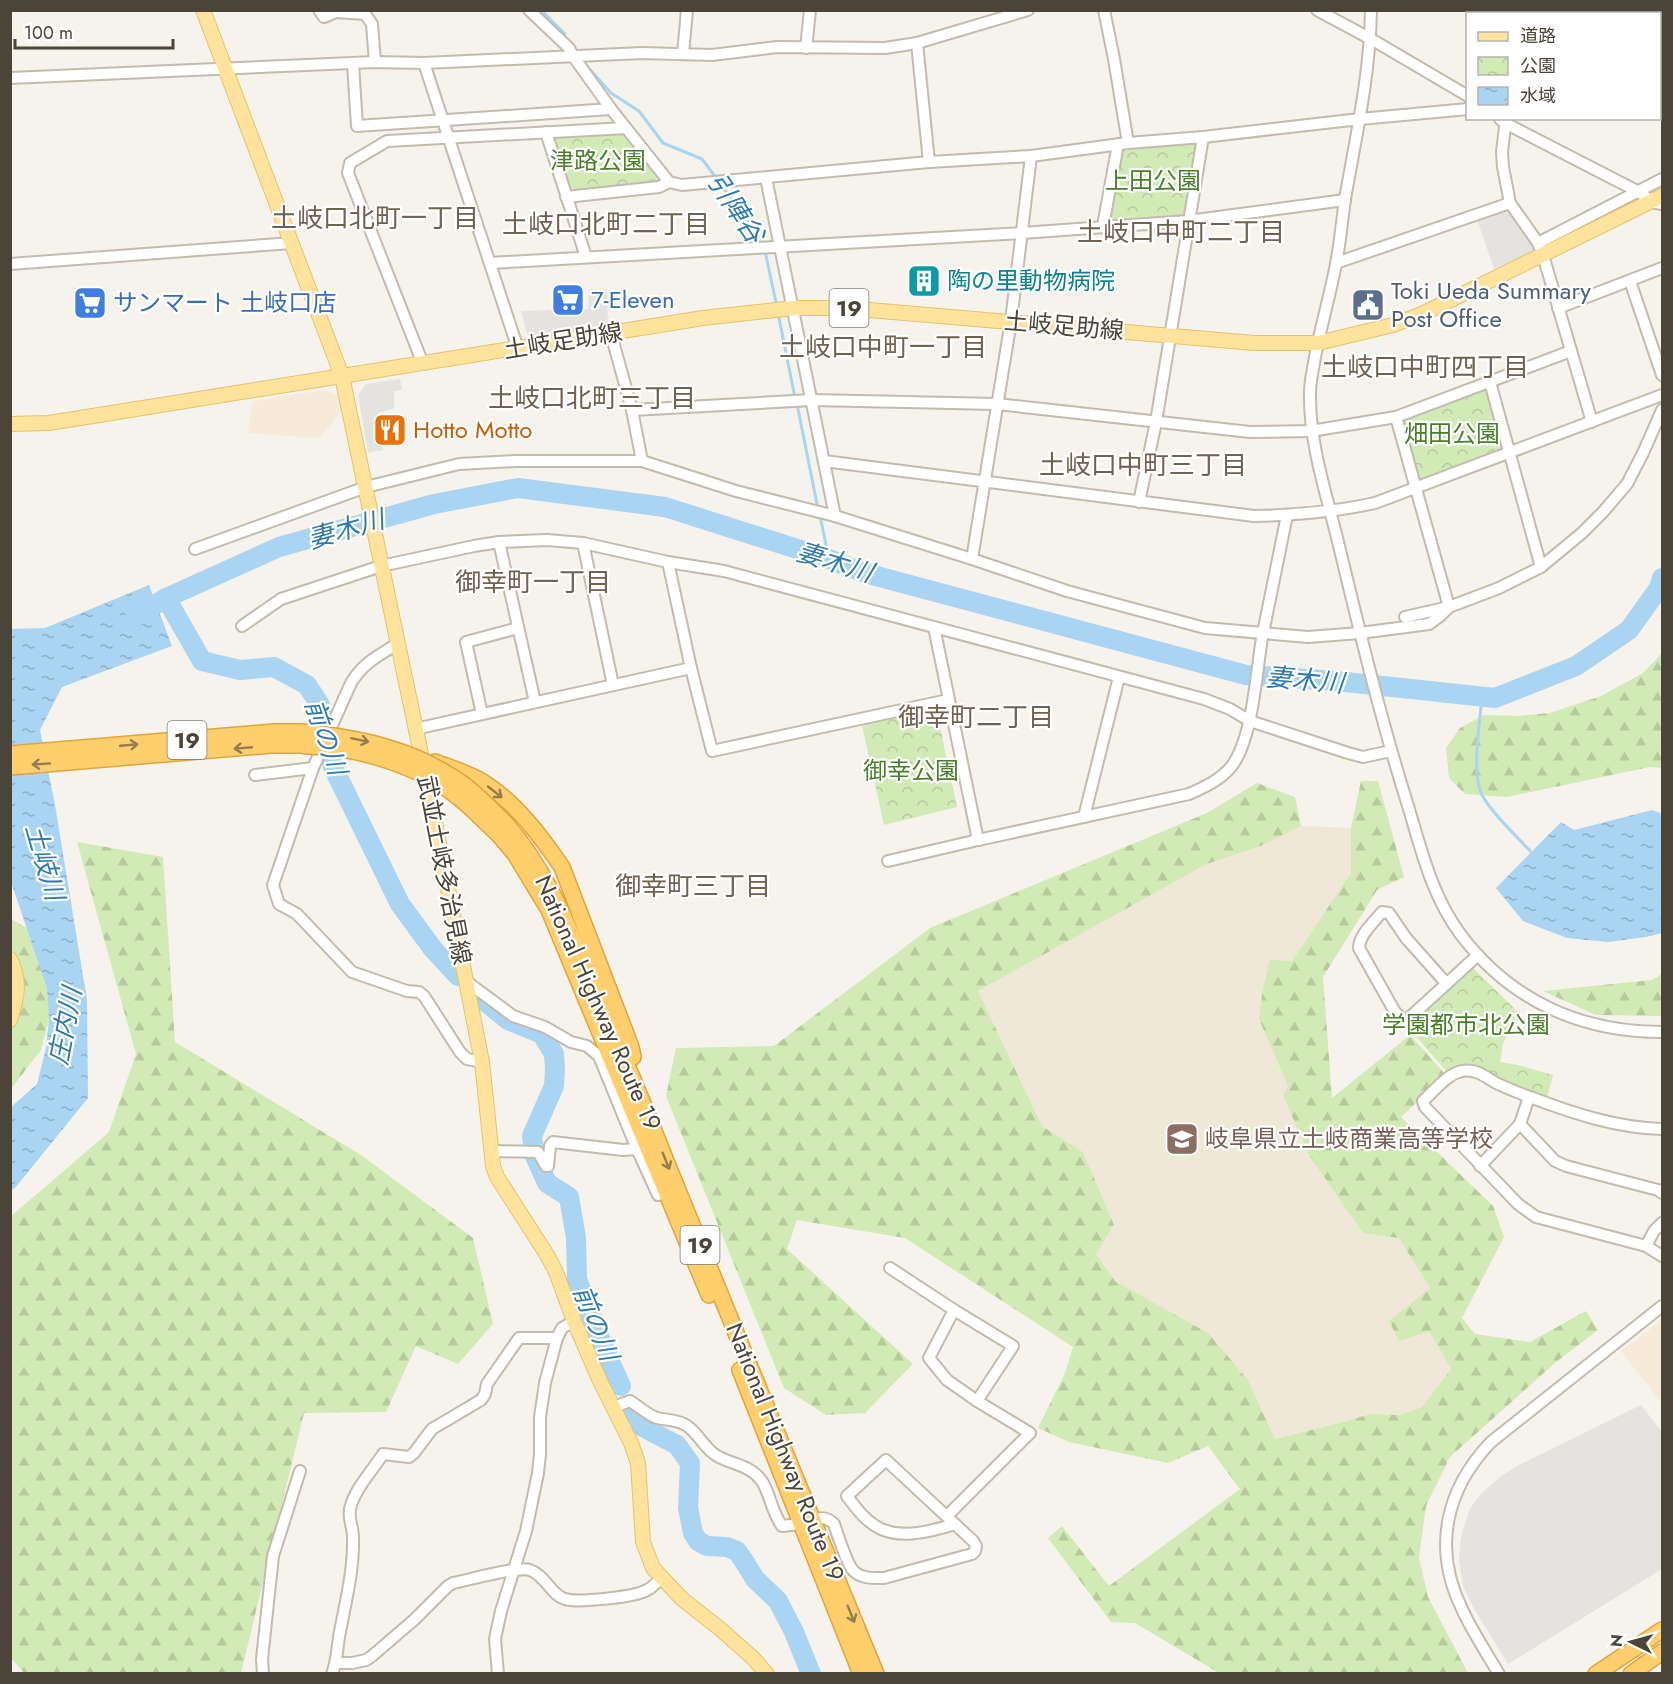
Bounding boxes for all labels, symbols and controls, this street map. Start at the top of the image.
scale bar [15,12,172,50]
legend [1466,12,1661,120]
text: 100 m [24,20,73,46]
text: 道路 [1520,23,1556,49]
text: 公園 [1520,53,1556,79]
text: 水域 [1520,83,1556,109]
park label: 津路公園 [550,143,646,178]
park label: 上田公園 [1105,163,1201,198]
water label: 引陣谷 [698,165,775,253]
district label: 土岐口北町一丁目 [271,199,479,237]
district label: 土岐口北町二丁目 [502,205,710,243]
district label: 土岐口中町二丁目 [1077,213,1285,251]
building icon: 陶の里動物病院 [906,263,942,299]
place label: 陶の里動物病院 [947,263,1115,298]
place label: Toki Ueda Summary Post Office [1391,273,1591,336]
supermarket icon: 7-Eleven [550,282,586,318]
place label: 7-Eleven [591,282,675,317]
supermarket icon: サンマート 土岐口店 [72,285,108,321]
place label: サンマート 土岐口店 [113,285,336,320]
public building icon: Toki Ueda Summary Post Office [1350,287,1386,323]
road number: 19 [830,289,868,327]
street label: 土岐足助線 [1003,303,1125,348]
street label: 土岐足助線 [501,314,625,367]
district label: 土岐口中町一丁目 [779,328,987,366]
district label: 土岐口中町四丁目 [1321,348,1529,386]
district label: 土岐口北町三丁目 [488,379,696,417]
restaurant icon: Hotto Motto [372,412,408,448]
place label: Hotto Motto [413,412,532,447]
park label: 畑田公園 [1404,416,1500,451]
district label: 土岐口中町三丁目 [1039,446,1247,484]
water label: 妻木川 [303,499,392,558]
water label: 妻木川 [792,532,881,592]
district label: 御幸町一丁目 [455,563,611,601]
water label: 妻木川 [1264,658,1348,703]
water label: 前の川 [295,694,358,783]
district label: 御幸町二丁目 [898,698,1054,736]
road number: 19 [168,721,207,759]
one-way arrow [350,735,369,746]
one-way arrow [119,739,139,750]
one-way arrow [233,743,253,754]
park label: 御幸公園 [863,753,959,788]
one-way arrow [32,759,52,770]
street label: 武並土岐多治見線 [409,772,480,967]
one-way arrow [487,785,503,798]
water label: 土岐川 [16,819,75,908]
district label: 御幸町三丁目 [615,867,771,905]
street label: National Highway Route 19 [526,869,671,1136]
water label: 庄内川 [39,981,92,1068]
park label: 学園都市北公園 [1382,1007,1550,1042]
school or university icon: 岐阜県立土岐商業高等学校 [1164,1121,1200,1157]
place label: 岐阜県立土岐商業高等学校 [1205,1121,1493,1156]
one-way arrow [661,1151,672,1170]
road number: 19 [680,1226,720,1264]
water label: 前の川 [564,1280,629,1369]
street label: National Highway Route 19 [717,1317,853,1586]
one-way arrow [846,1604,857,1622]
north arrow [1601,1612,1661,1672]
text: N [1605,1633,1629,1648]

